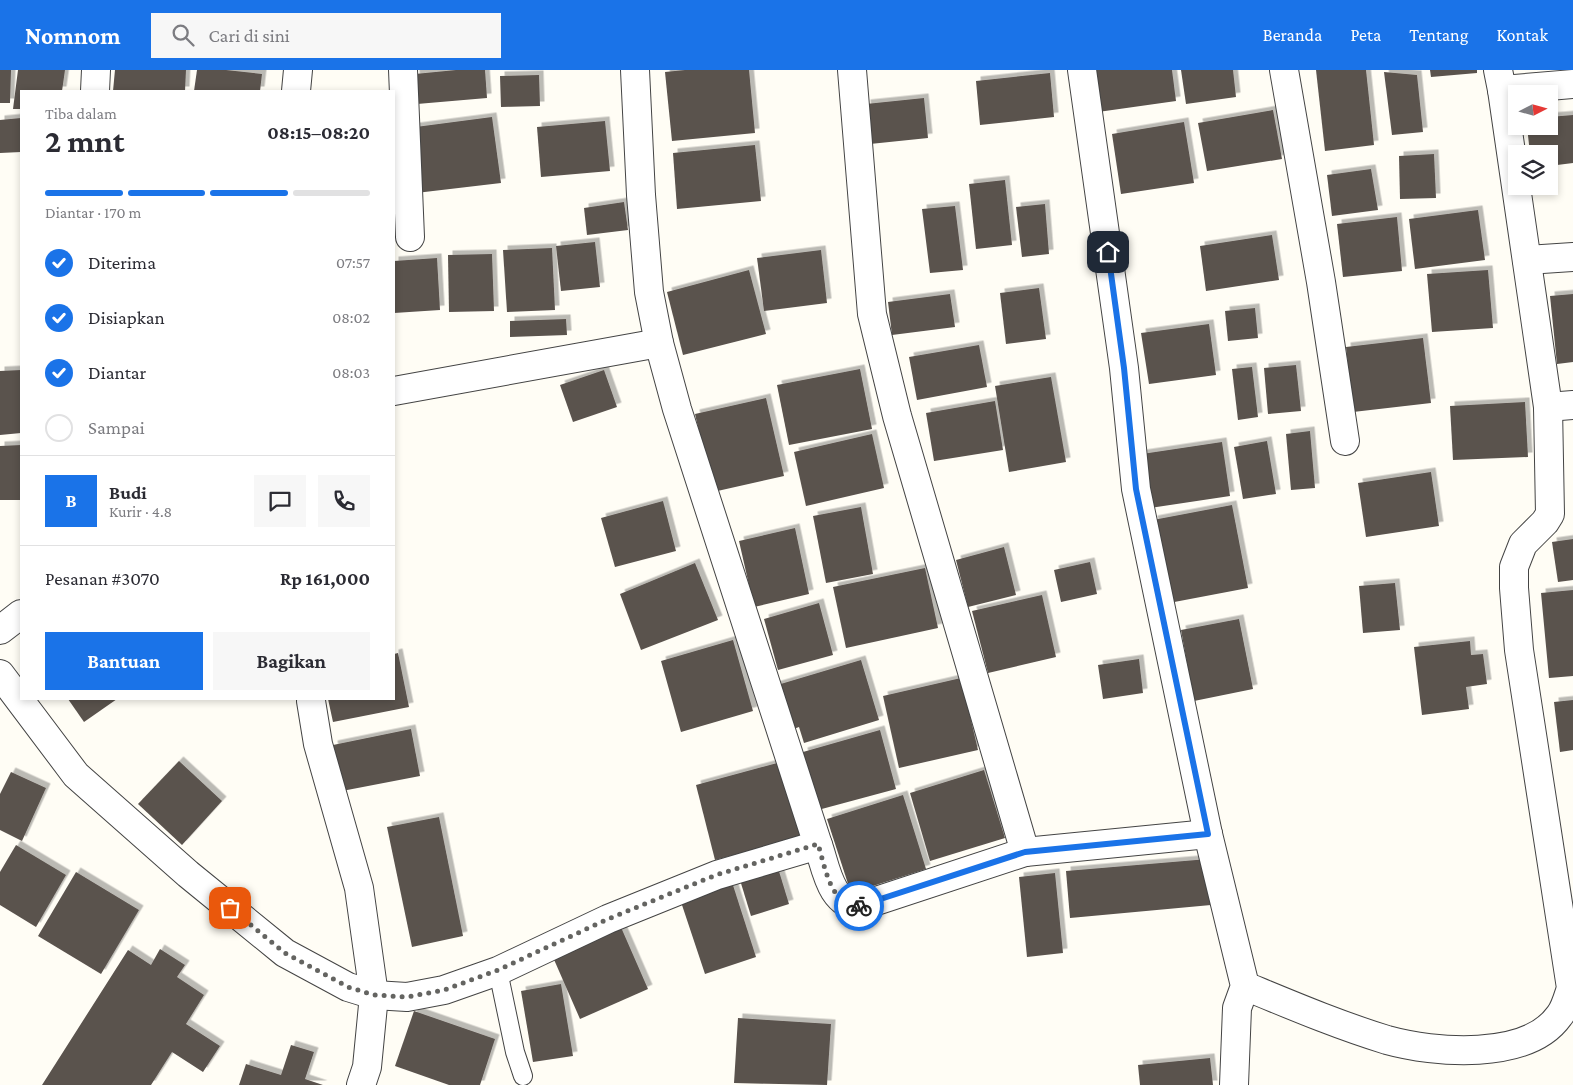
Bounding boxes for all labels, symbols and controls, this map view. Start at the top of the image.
search box [151,13,501,58]
icon: search [169,21,197,49]
text: Nomnom [25,22,121,49]
text: Cari di sini [209,25,290,46]
text: Beranda [1263,25,1322,45]
text: Peta [1350,25,1381,45]
text: Tentang [1409,25,1468,45]
text: Kontak [1496,25,1548,45]
north arrow [1508,85,1558,135]
map controls [1508,85,1558,195]
text: Tiba dalam [45,105,117,122]
text: 08:15–08:20 [267,122,370,143]
text: 2 mnt [45,123,124,159]
button: layers [1508,145,1558,195]
text: Diantar · 170 m [45,204,141,221]
pin [1087,231,1129,273]
icon: home [1094,238,1122,266]
icon: check [45,249,73,277]
text: Diterima [88,252,156,273]
text: 07:57 [336,254,370,271]
icon: check [45,304,73,332]
text: Disiapkan [88,307,165,328]
text: 08:02 [332,309,370,326]
icon: check [45,359,73,387]
text: Diantar [88,362,146,383]
text: 08:03 [332,364,370,381]
text: Sampai [88,417,145,438]
button: chat [254,475,306,527]
button: phone [318,475,370,527]
text: Budi [109,482,147,503]
text: B [65,490,77,511]
text: Kurir · 4.8 [109,503,172,520]
text: Pesanan #3070 [45,568,160,589]
text: Rp 161,000 [280,568,370,589]
button: Bantuan [45,632,203,690]
button: Bagikan [213,632,370,690]
courier [834,881,884,931]
pin [209,887,251,929]
icon: bike [845,892,873,920]
icon: bag [216,894,244,922]

